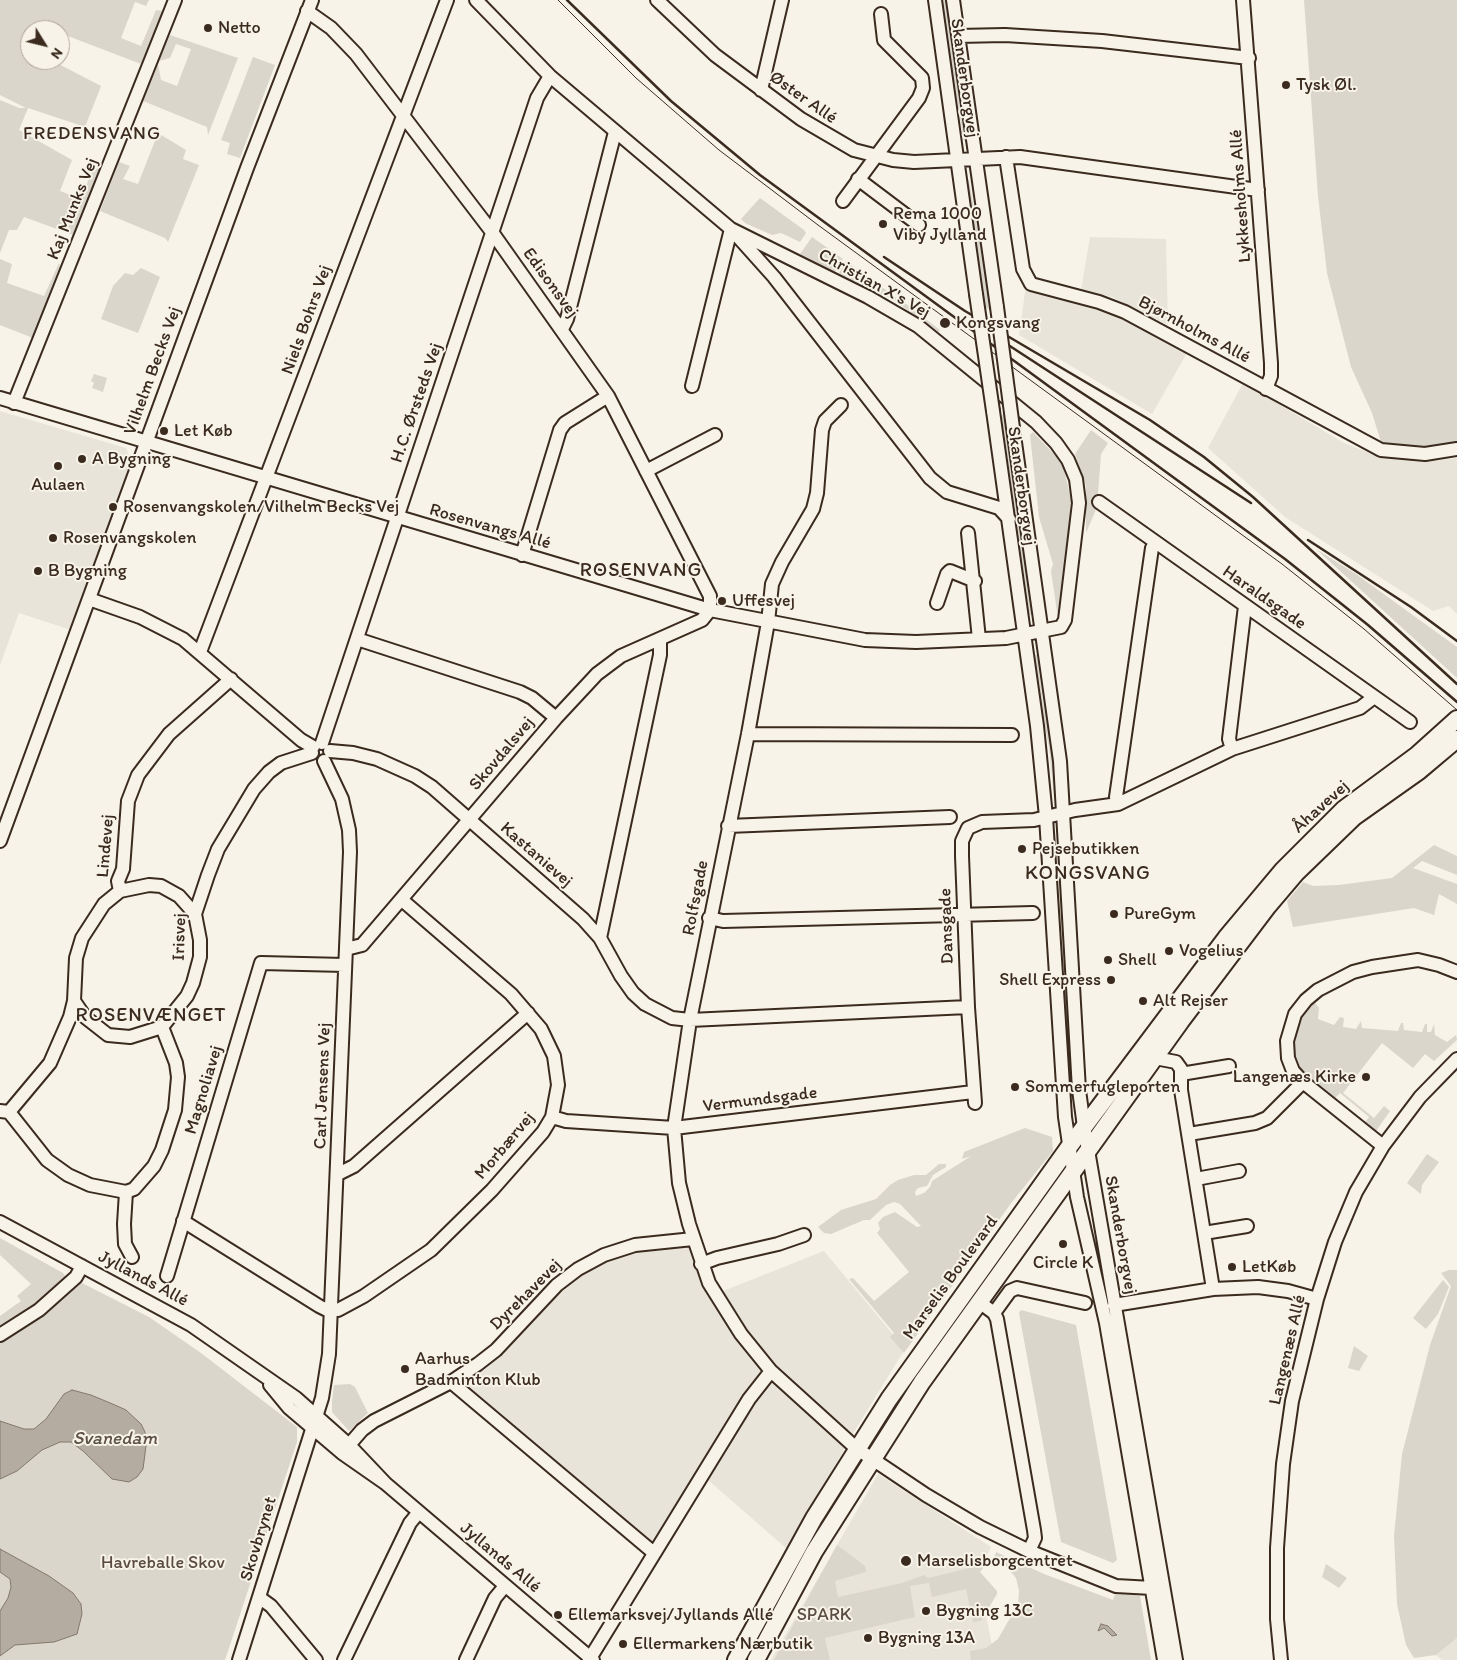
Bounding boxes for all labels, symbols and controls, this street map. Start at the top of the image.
place label: Netto [218,17,261,39]
street label: Skanderborgvej [945,17,983,139]
north arrow [20,20,70,70]
marker: Netto [202,22,214,34]
text: N [47,45,66,62]
street label: Øster Allé [765,67,841,129]
place label: Tysk Øl. [1296,74,1357,96]
marker: Tysk Øl. [1280,79,1292,91]
district label: FREDENSVANG [21,123,163,145]
street label: Lykkesholms Allé [1226,129,1256,263]
street label: Kaj Munks Vej [43,155,103,263]
place label: Rema 1000 Viby Jylland [893,203,987,245]
marker: Rema 1000 Viby Jylland [877,218,889,230]
street label: Edisonsvej [517,244,583,322]
street label: Christian X's Vej [814,244,934,324]
street label: Niels Bohrs Vej [277,262,337,378]
street label: Bjørnholms Allé [1134,291,1254,369]
street label: Vilhelm Becks Vej [120,304,186,438]
place label: Kongsvang [956,312,1040,334]
marker: Kongsvang [938,316,952,330]
street label: H.C. Ørsteds Vej [386,340,448,466]
place label: Let Køb [174,420,233,442]
marker: Let Køb [158,425,170,437]
street label: Skanderborgvej [1002,425,1040,547]
place label: A Bygning [92,448,171,470]
marker: A Bygning [76,453,88,465]
marker: Aulaen [52,460,64,472]
place label: Aulaen [31,474,85,496]
place label: Rosenvangskolen/Vilhelm Becks Vej [123,496,399,518]
street label: Rosenvangs Allé [427,499,553,555]
marker: Rosenvangskolen/Vilhelm Becks Vej [107,501,119,513]
place label: Rosenvangskolen [63,527,196,549]
marker: Rosenvangskolen [47,532,59,544]
district label: ROSENVANG [578,559,704,583]
place label: B Bygning [48,560,127,582]
street label: Haraldsgade [1218,561,1310,635]
marker: B Bygning [32,565,44,577]
place label: Uffesvej [732,590,795,612]
marker: Uffesvej [716,595,728,607]
street label: Skovdalsvej [465,713,539,795]
street label: Åhavevej [1288,776,1354,838]
street label: Lindevej [92,813,120,879]
street label: Kastanievej [495,818,577,892]
place label: Pejsebutikken [1032,838,1139,860]
marker: Pejsebutikken [1016,843,1028,855]
street label: Rolfsgade [678,858,714,938]
district label: KONGSVANG [1024,862,1152,886]
street label: Dansgade [935,888,959,964]
place label: PureGym [1124,903,1196,925]
marker: PureGym [1108,908,1120,920]
street label: Irisvej [168,913,192,961]
place label: Vogelius [1179,940,1244,962]
marker: Vogelius [1163,945,1175,957]
place label: Shell [1118,949,1157,971]
marker: Shell [1102,954,1114,966]
place label: Shell Express [999,969,1101,991]
marker: Shell Express [1105,974,1117,986]
place label: Alt Rejser [1153,990,1228,1012]
marker: Alt Rejser [1137,995,1149,1007]
district label: ROSENVÆNGET [74,1004,228,1028]
street label: Carl Jensens Vej [310,1022,336,1150]
street label: Magnoliavej [180,1043,228,1137]
place label: Langenæs Kirke [1233,1066,1356,1088]
marker: Langenæs Kirke [1360,1071,1372,1083]
place label: Sommerfugleporten [1025,1076,1180,1098]
marker: Sommerfugleporten [1009,1081,1021,1093]
street label: Vermundsgade [702,1082,818,1118]
street label: Morbærvej [470,1108,540,1184]
street label: Skanderborgvej [1099,1174,1141,1296]
street label: Marselis Boulevard [899,1212,1003,1344]
marker: Circle K [1057,1238,1069,1250]
street label: Jyllands Allé [94,1246,192,1312]
place label: Circle K [1033,1252,1093,1274]
street label: Dyrehavevej [486,1255,566,1335]
place label: LetKøb [1242,1256,1296,1278]
marker: LetKøb [1226,1261,1238,1273]
street label: Langenæs Allé [1265,1293,1311,1407]
place label: Aarhus Badminton Klub [415,1348,541,1390]
marker: Aarhus Badminton Klub [399,1363,411,1375]
water label: Svanedam [73,1428,157,1450]
street label: Skovbrynet [236,1494,282,1584]
street label: Jyllands Allé [455,1518,545,1598]
place label: Marselisborgcentret [917,1550,1073,1572]
park label: Havreballe Skov [101,1552,225,1574]
marker: Marselisborgcentret [899,1554,913,1568]
place label: Bygning 13C [936,1600,1033,1622]
place label: Ellemarksvej/Jyllands Allé [568,1604,773,1626]
park label: SPARK [797,1604,851,1626]
marker: Bygning 13C [920,1605,932,1617]
marker: Ellemarksvej/Jyllands Allé [552,1609,564,1621]
place label: Bygning 13A [878,1627,975,1649]
marker: Bygning 13A [862,1632,874,1644]
place label: Ellermarkens Nærbutik [633,1633,813,1655]
marker: Ellermarkens Nærbutik [617,1638,629,1650]

